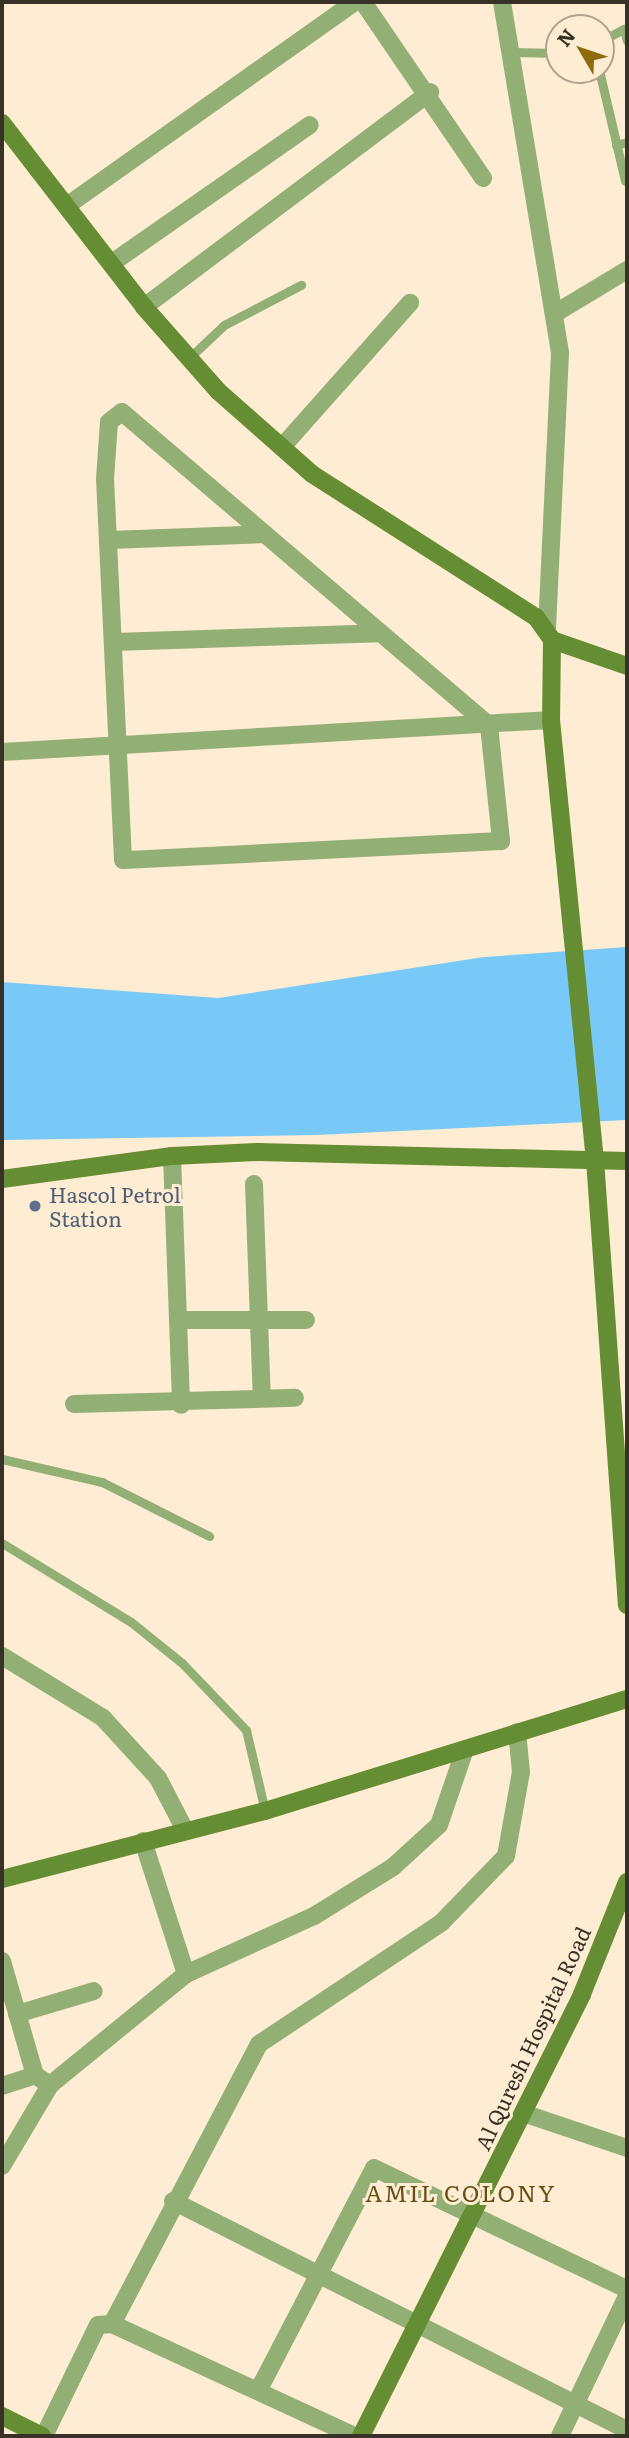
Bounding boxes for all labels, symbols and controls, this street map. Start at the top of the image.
north arrow [545,14,615,84]
text: N [549,22,581,52]
place label: Hascol Petrol Station [49,1181,181,1231]
marker: Hascol Petrol Station [27,1198,43,1214]
street label: Al Quresh Hospital Road [469,1922,595,2154]
district label: AMIL COLONY [367,2178,555,2206]

